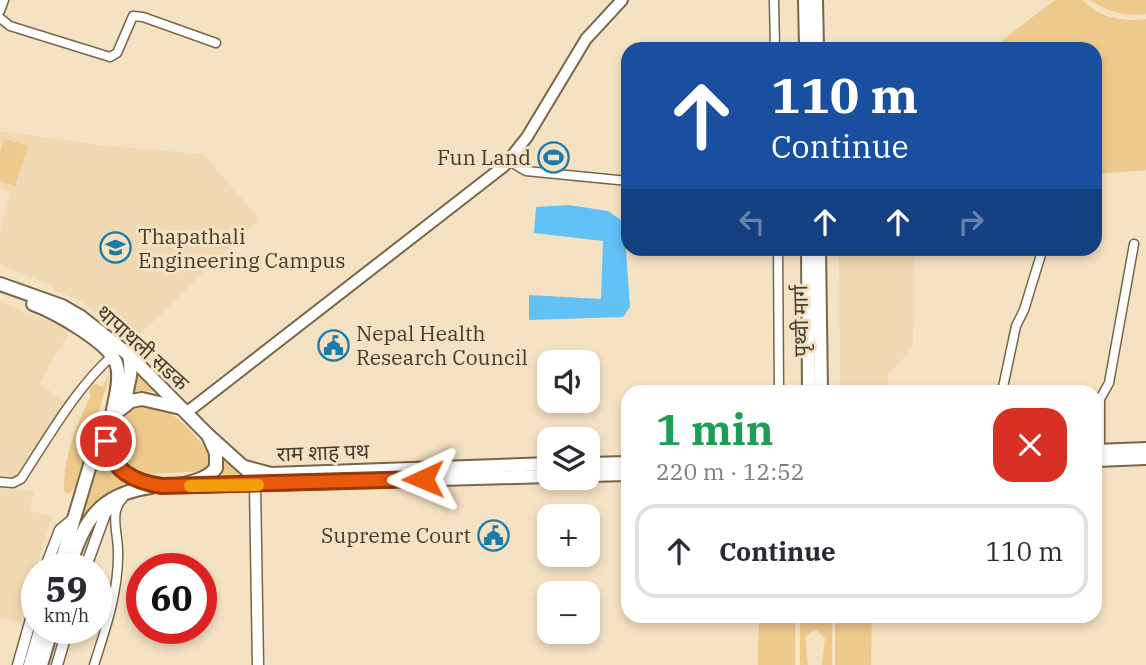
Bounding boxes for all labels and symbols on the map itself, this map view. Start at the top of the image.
sports icon: Fun Land [537,140,571,174]
place label: Fun Land [437,143,531,171]
place label: Thapathali Engineering Campus [138,222,346,274]
school or university icon: Thapathali Engineering Campus [98,231,132,265]
street label: पृथ्वी मार्ग [785,284,815,357]
street label: थापाथली सडक [91,298,196,397]
place label: Nepal Health Research Council [356,319,528,371]
public building icon: Nepal Health Research Council [316,328,350,362]
pin [76,411,136,471]
street label: राम शाह पथ [276,436,370,468]
position arrow [386,442,460,516]
public building icon: Supreme Court [477,518,511,552]
place label: Supreme Court [321,521,471,549]
speed limit sign: 60 [126,553,217,644]

